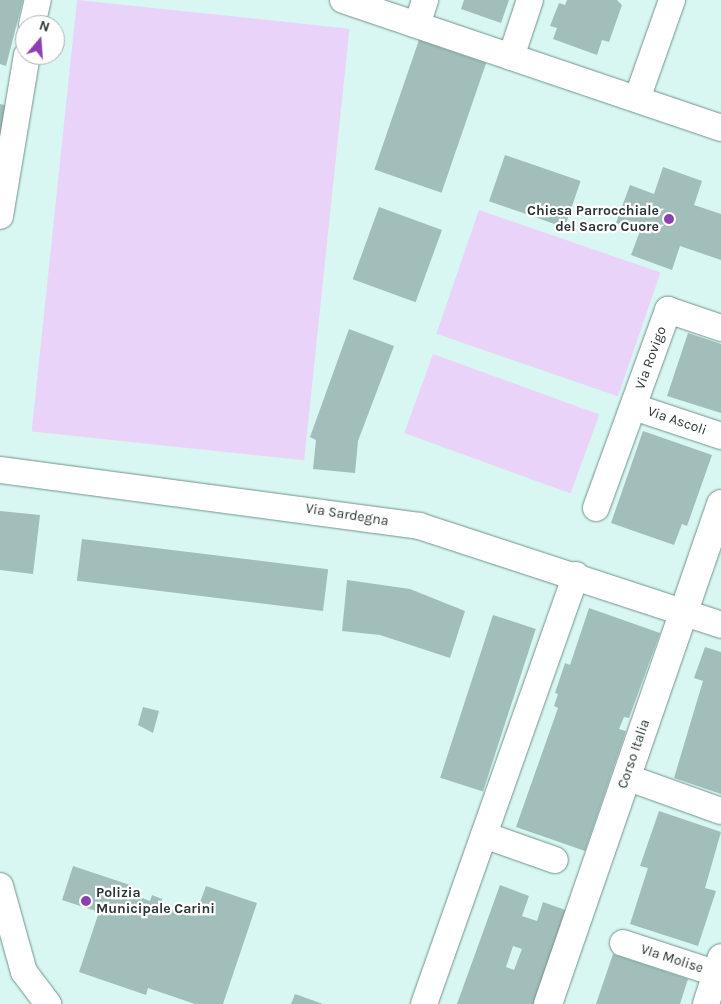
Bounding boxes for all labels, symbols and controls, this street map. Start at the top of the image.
north arrow [15,15,65,65]
text: N [37,17,52,36]
place label: Chiesa Parrocchiale del Sacro Cuore [527,203,659,236]
marker: Chiesa Parrocchiale del Sacro Cuore [663,213,675,225]
street label: Via Rovigo [632,324,670,392]
street label: Via Ascoli [645,403,709,439]
street label: Via Sardegna [304,500,390,530]
street label: Corso Italia [614,717,654,791]
place label: Polizia Municipale Carini [96,885,215,918]
marker: Polizia Municipale Carini [80,895,92,907]
street label: VIa Molise [639,941,705,977]

